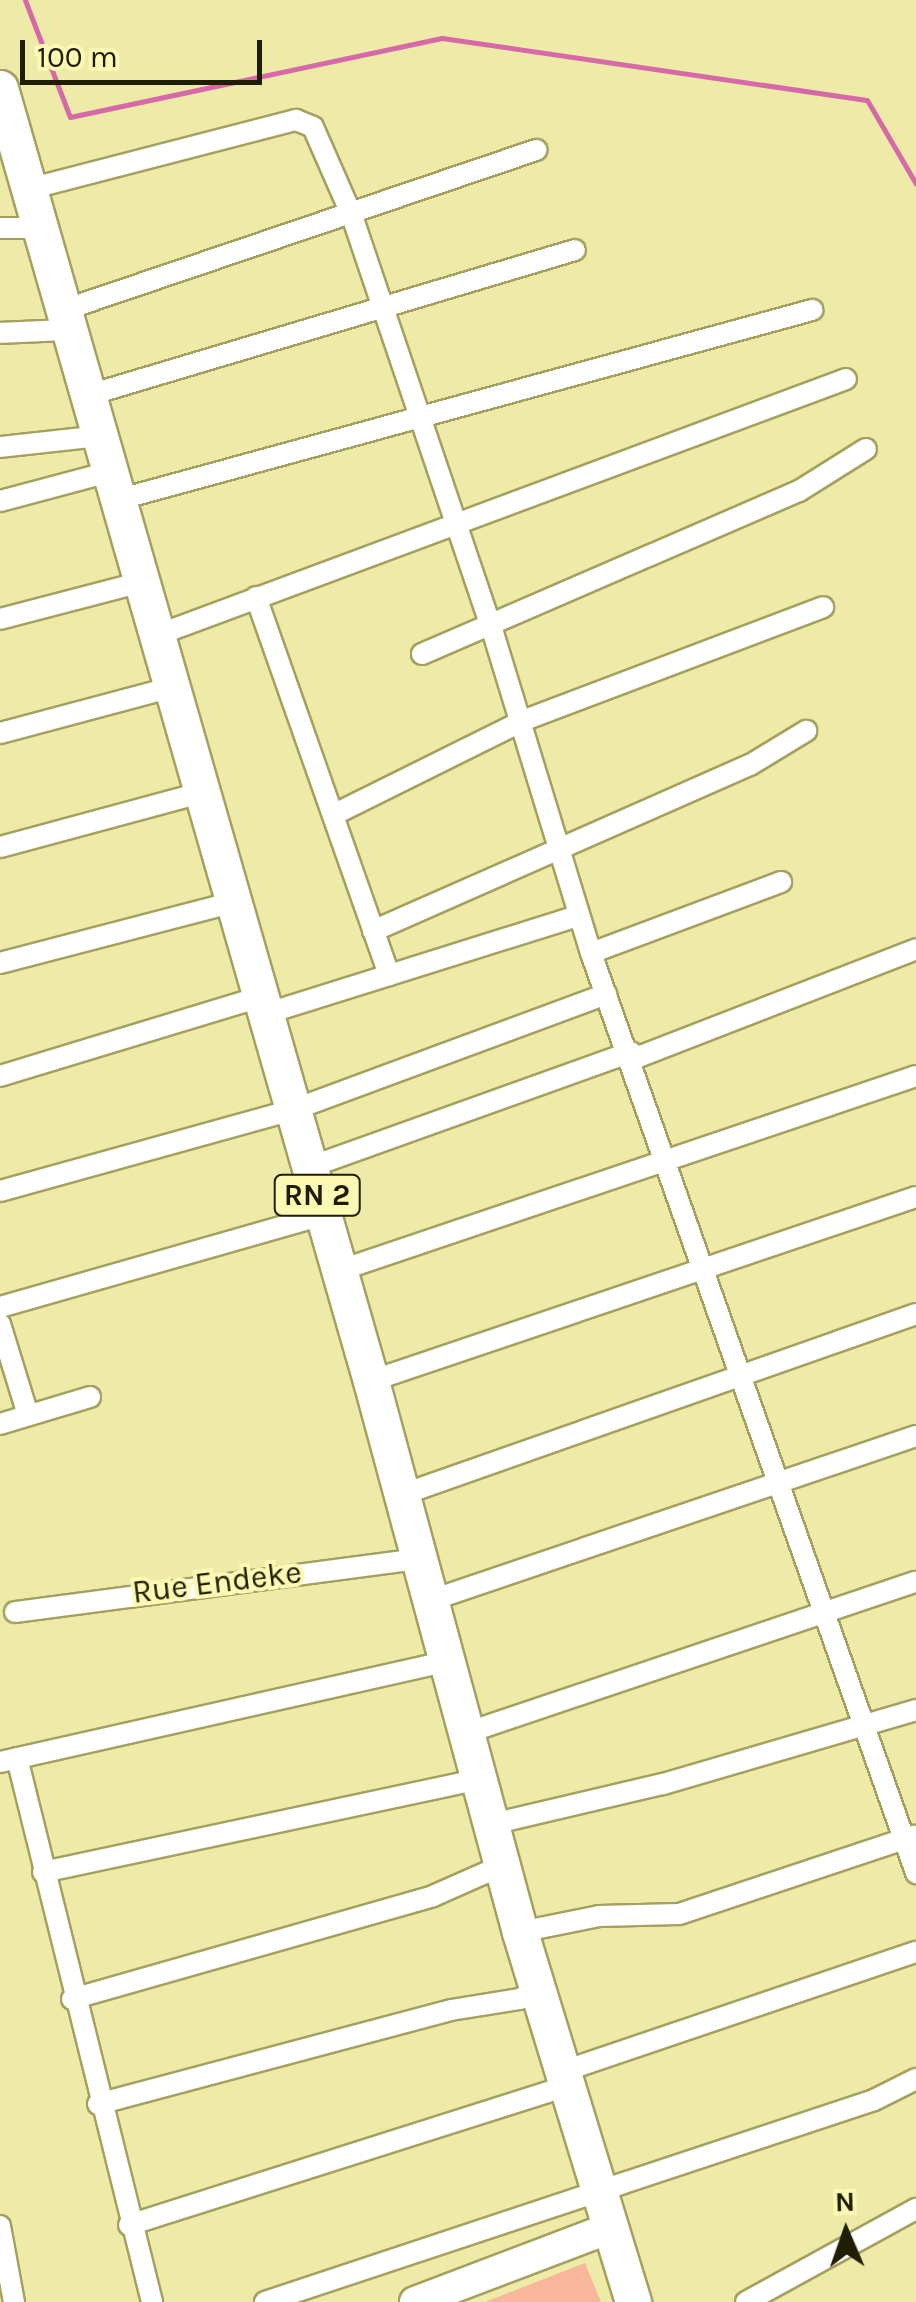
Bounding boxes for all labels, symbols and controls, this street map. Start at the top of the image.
scale bar [25,20,268,82]
text: 100 m [37,39,118,75]
road number: RN 2 [272,1170,362,1220]
street label: Rue Endeke [130,1554,304,1612]
north arrow [796,2182,896,2282]
text: N [834,2185,856,2218]

